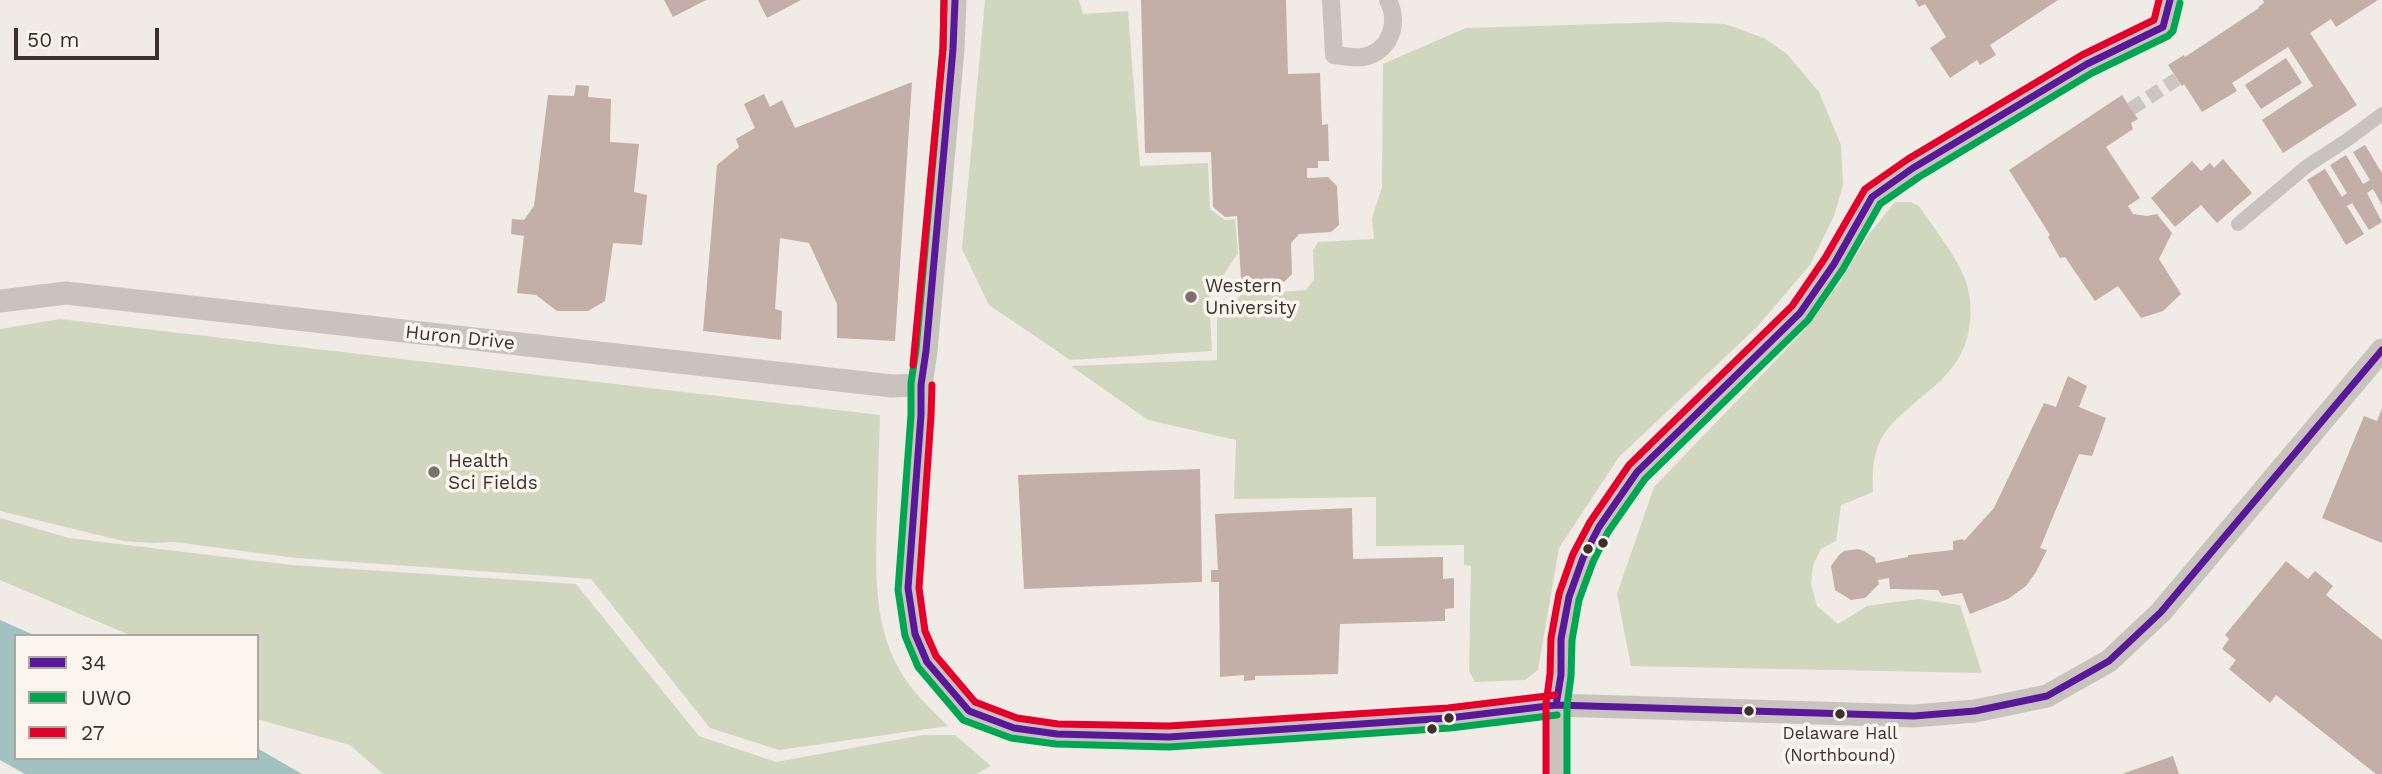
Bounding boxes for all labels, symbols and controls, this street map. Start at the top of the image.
scale bar [18,14,163,58]
text: 50 m [27,27,79,52]
place label: Western University [1205,275,1296,319]
marker: Western University [1183,289,1199,305]
street label: Huron Drive [404,321,516,355]
place label: Health Sci Fields [448,450,538,494]
marker: Health Sci Fields [426,464,442,480]
unlabelled marker [1596,536,1610,550]
unlabelled marker [1581,542,1595,556]
legend [14,634,259,760]
text: 34 [81,650,106,675]
text: UWO [81,685,132,710]
unlabelled marker [1742,704,1756,718]
marker: Delaware Hall (Northbound) [1833,707,1847,721]
unlabelled marker [1442,711,1456,725]
text: 27 [81,720,105,745]
unlabelled marker [1425,722,1439,736]
place label: Delaware Hall (Northbound) [1782,724,1898,764]

